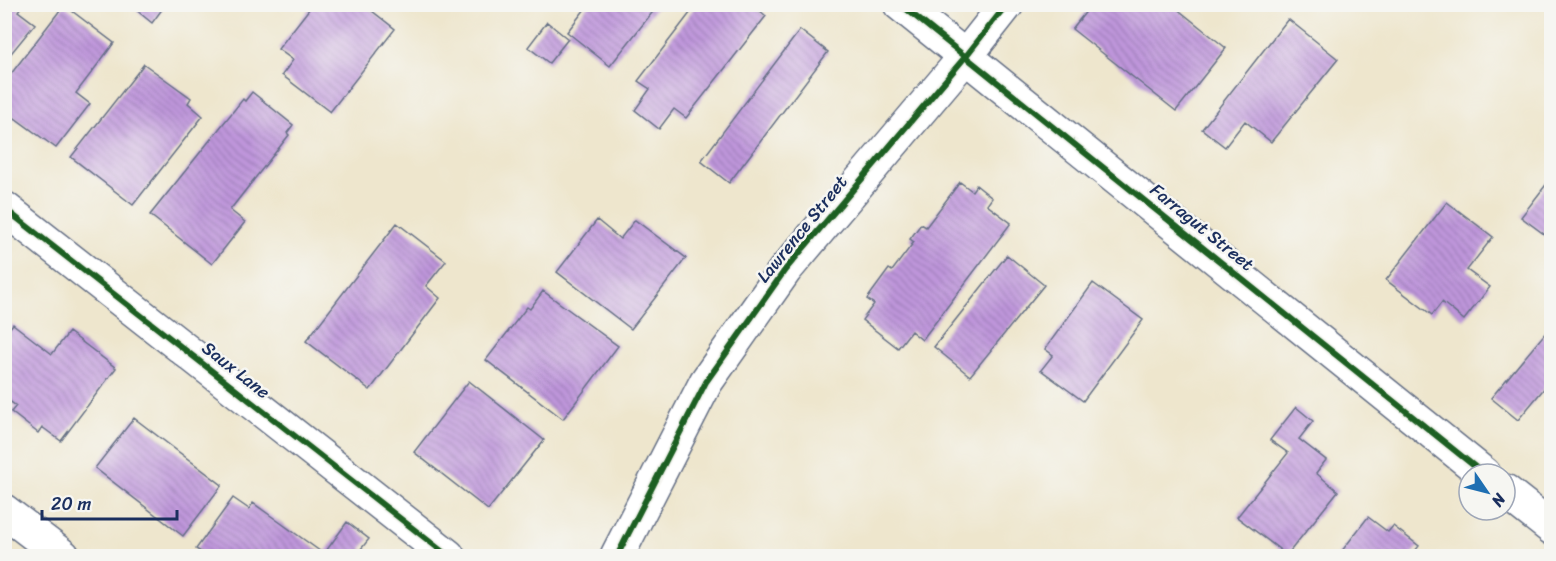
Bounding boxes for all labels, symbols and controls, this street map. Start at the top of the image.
street label: Lawrence Street [748,168,856,290]
street label: Farragut Street [1143,175,1261,279]
street label: Saux Lane [195,333,277,407]
north arrow [1457,462,1517,522]
scale bar [42,483,177,521]
text: N [1483,487,1515,514]
text: 20 m [51,488,91,520]

